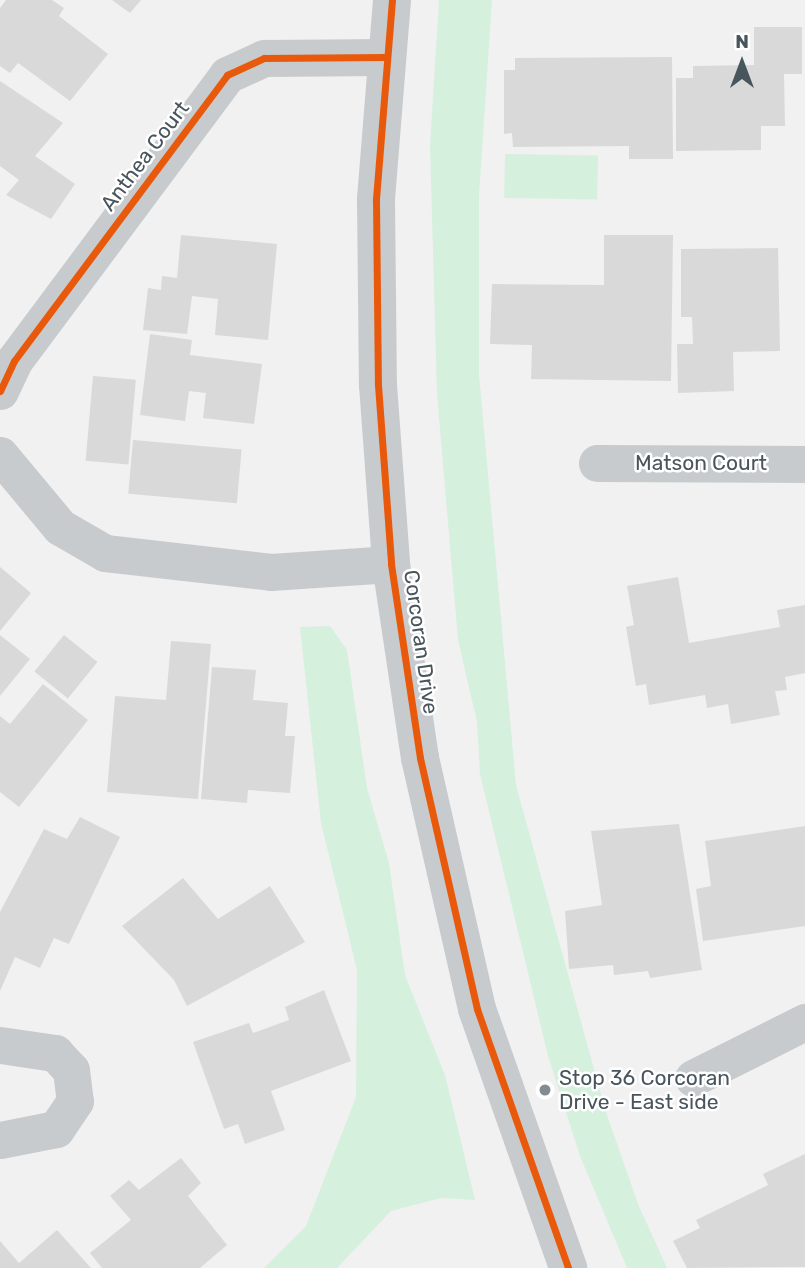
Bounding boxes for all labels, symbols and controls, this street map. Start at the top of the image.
north arrow [707,28,777,98]
text: N [735,30,749,53]
street label: Anthea Court [96,96,194,216]
street label: Matson Court [635,450,767,476]
street label: Corcoran Drive [398,568,444,716]
place label: Stop 36 Corcoran Drive - East side [559,1065,730,1115]
marker: Stop 36 Corcoran Drive - East side [537,1082,553,1098]

